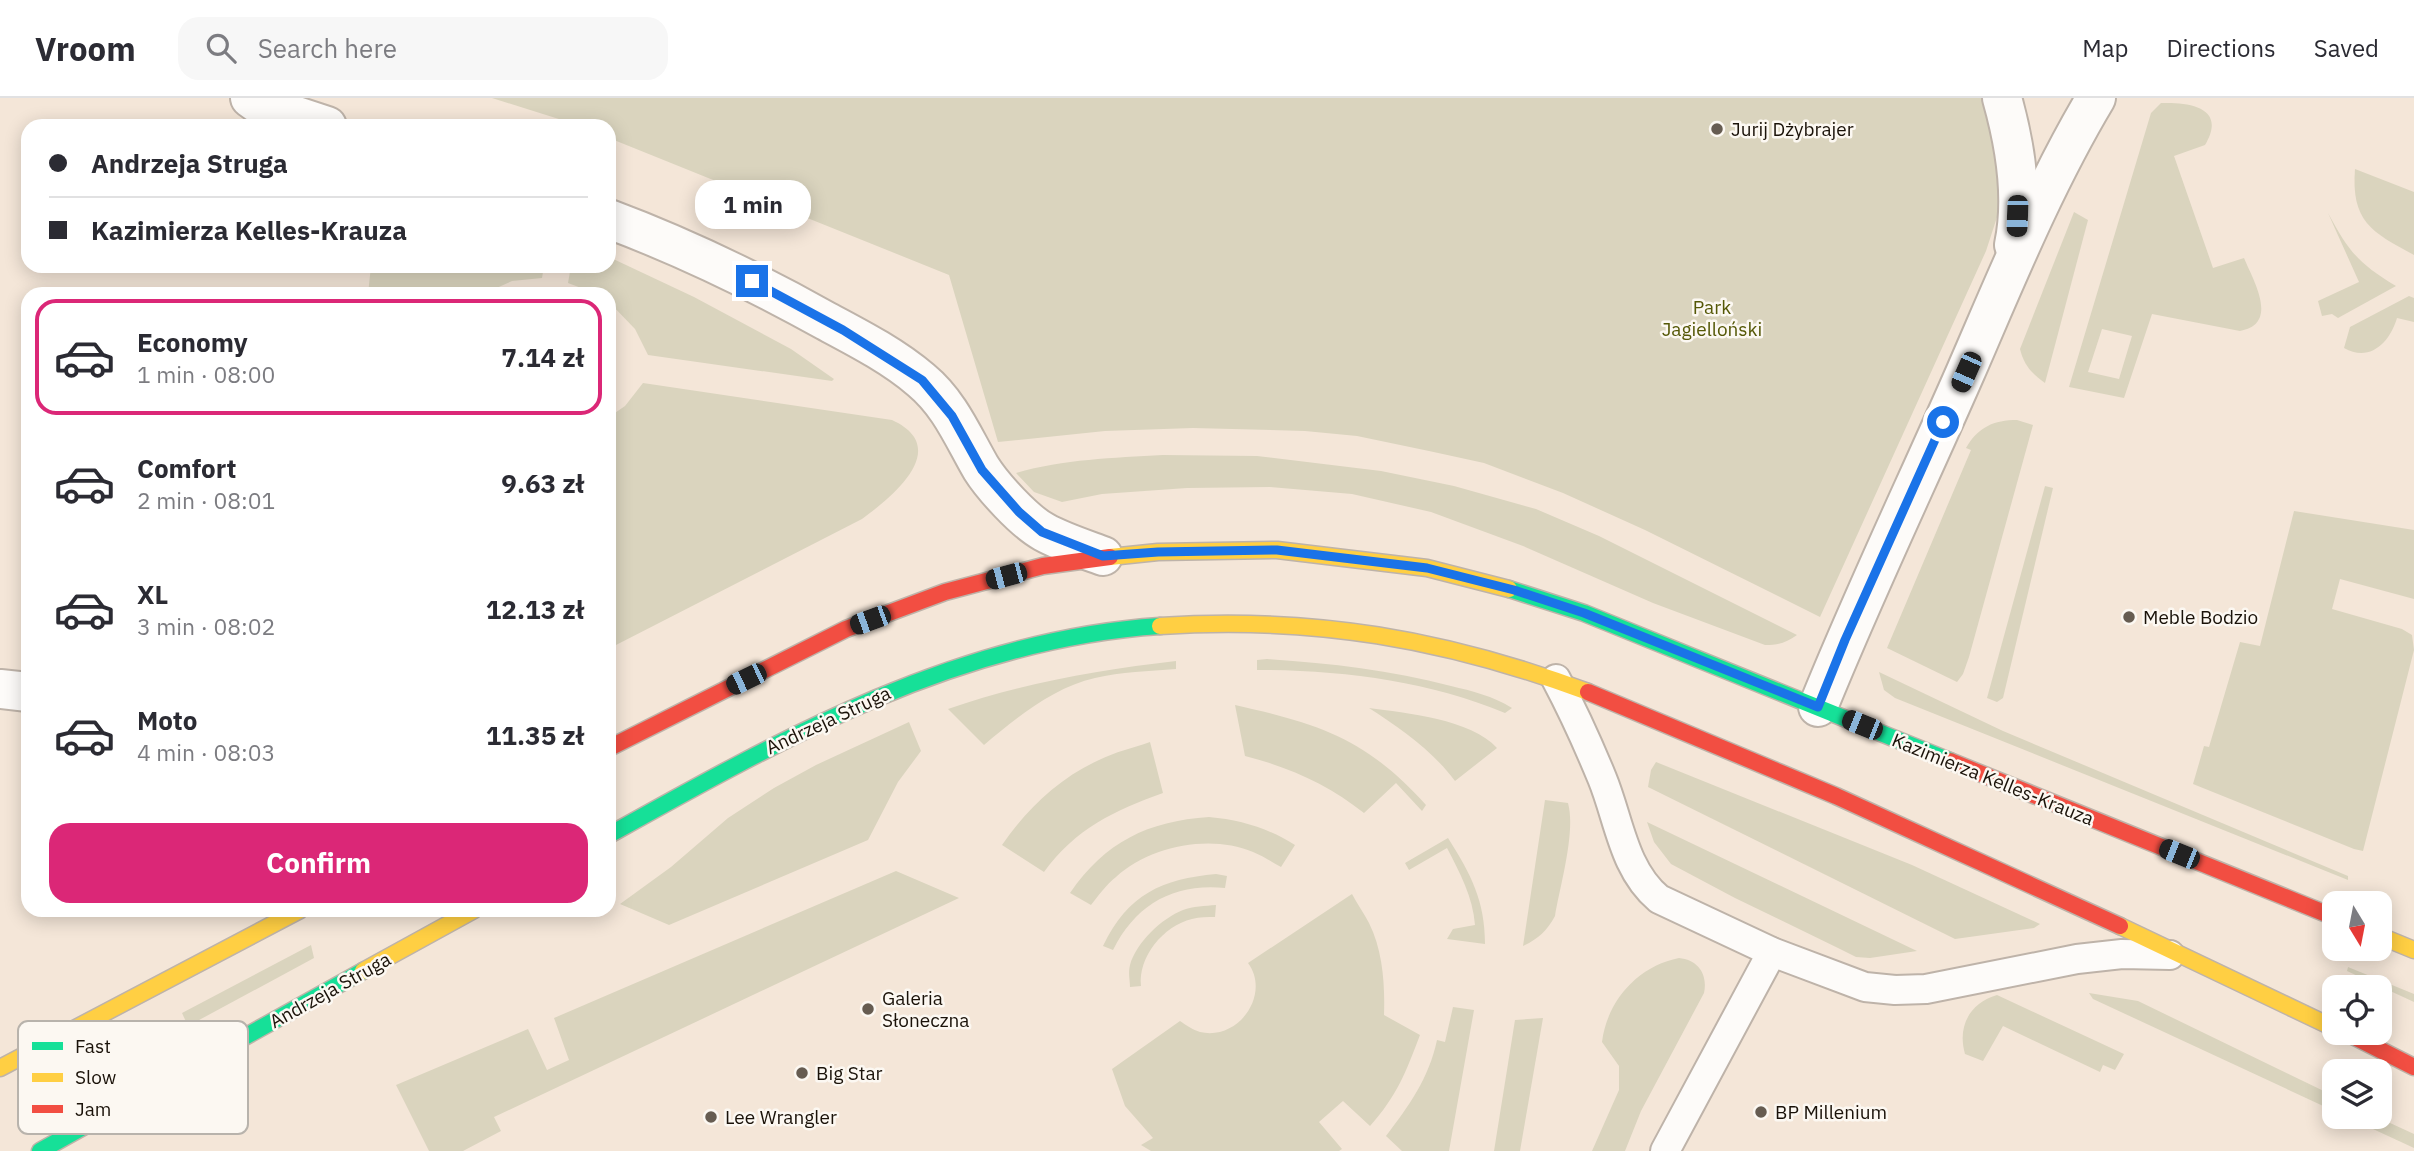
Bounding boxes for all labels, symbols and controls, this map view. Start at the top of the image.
search box [178,17,668,80]
text: Vroom [35,27,136,70]
icon: search [202,29,240,67]
text: Search here [258,31,397,65]
text: Map [2082,32,2128,64]
text: Directions [2166,32,2276,64]
text: Saved [2314,32,2379,64]
place label: Jurij Dżybrajer [1731,117,1854,141]
marker: Jurij Dżybrajer [1709,121,1725,137]
text: Andrzeja Struga [91,146,288,180]
callout: 1 min [694,180,810,228]
text: 1 min [723,189,783,219]
car [2006,195,2029,237]
text: Kazimierza Kelles-Krauza [91,213,407,247]
route end [736,265,768,297]
park label: Park Jagielloński [1662,295,1762,341]
text: Economy [137,325,248,359]
icon: car [53,326,116,389]
text: 7.14 zł [501,340,584,374]
car [1948,349,1985,395]
text: 1 min · 08:00 [137,359,275,389]
route start [1927,406,1959,438]
text: Comfort [137,451,236,485]
icon: car [53,452,116,515]
text: 9.63 zł [501,466,584,500]
text: 2 min · 08:01 [137,485,275,515]
car [983,560,1030,592]
text: XL [137,577,168,611]
icon: car [53,578,116,641]
text: 12.13 zł [486,592,584,626]
car [847,603,894,637]
place label: Meble Bodzio [2143,605,2258,629]
marker: Meble Bodzio [2121,609,2137,625]
text: 3 min · 08:02 [137,611,275,641]
car [723,660,770,698]
street label: Andrzeja Struga [762,681,894,759]
text: Moto [137,703,197,737]
icon: car [53,704,116,767]
car [1839,707,1886,743]
text: 11.35 zł [486,718,584,752]
street label: Kazimierza Kelles-Krauza [1889,727,2097,831]
text: 4 min · 08:03 [137,737,275,767]
button: Confirm [49,823,588,903]
car [2156,836,2203,872]
north arrow [2322,891,2392,961]
map controls [2322,891,2392,1129]
street label: Andrzeja Struga [265,947,395,1033]
button: locate [2322,975,2392,1045]
place label: Galeria Słoneczna [882,986,970,1032]
marker: Galeria Słoneczna [860,1001,876,1017]
legend [18,1021,248,1134]
text: Fast [75,1034,111,1058]
button: layers [2322,1059,2392,1129]
place label: Big Star [816,1061,883,1085]
text: Slow [75,1065,116,1089]
marker: Big Star [794,1065,810,1081]
text: Jam [75,1097,111,1121]
place label: BP Millenium [1775,1100,1887,1124]
marker: BP Millenium [1753,1104,1769,1120]
place label: Lee Wrangler [725,1105,837,1129]
marker: Lee Wrangler [703,1109,719,1125]

